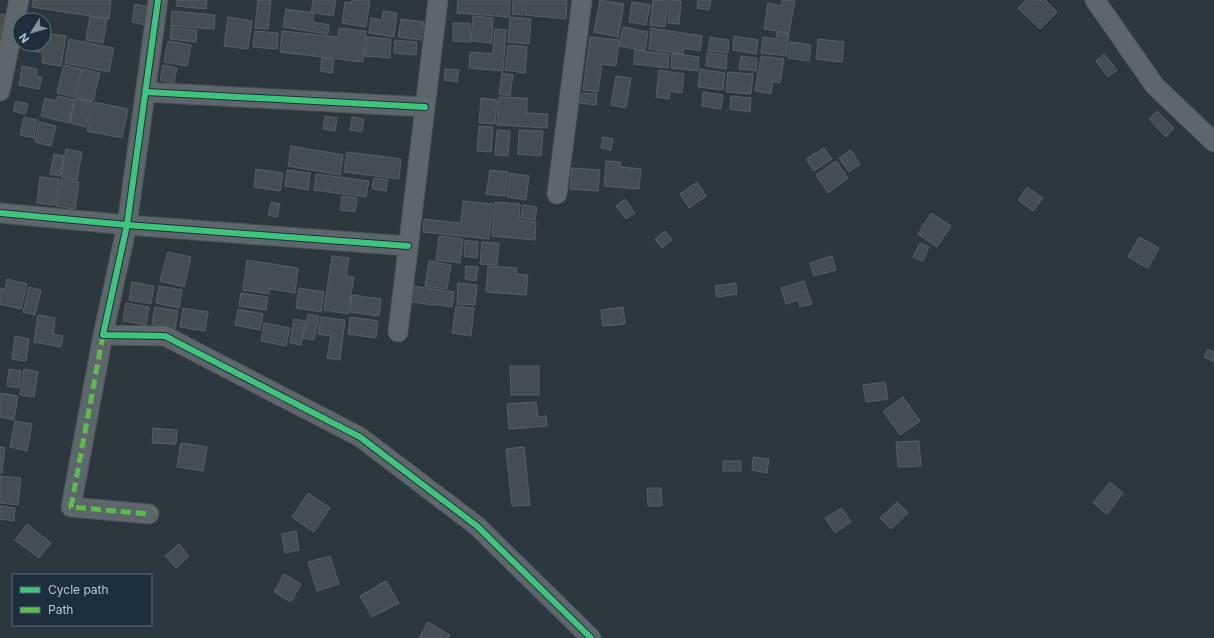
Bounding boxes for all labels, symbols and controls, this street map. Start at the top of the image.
north arrow [12,12,52,52]
text: N [16,30,32,46]
legend [12,574,152,626]
text: Cycle path [48,582,109,597]
text: Path [48,602,73,617]

